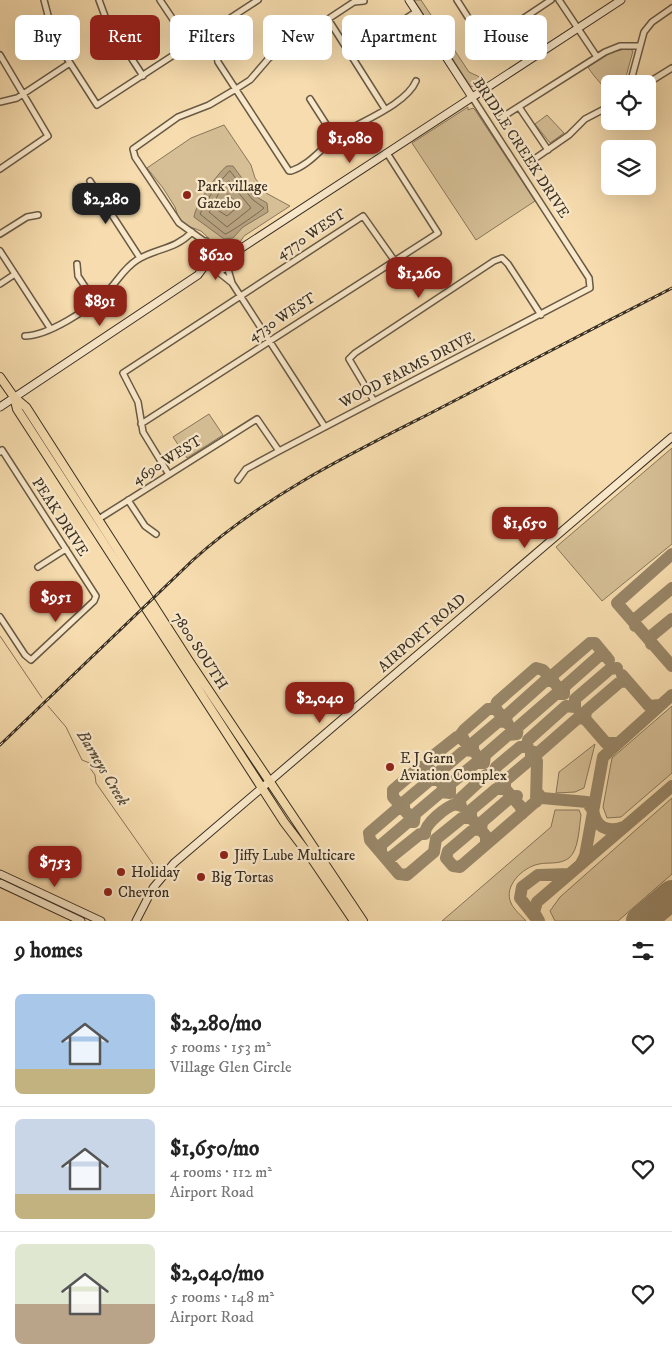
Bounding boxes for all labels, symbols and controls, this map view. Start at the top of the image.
chip: Buy [15,15,80,60]
chip: Rent [90,15,160,60]
chip: Filters [170,15,253,60]
chip: New [263,15,332,60]
chip: Apartment [342,15,455,60]
chip: House [465,15,547,60]
street label: BRIDLE CREEK DRIVE [469,74,574,222]
map controls [601,75,656,195]
button: locate [601,75,656,130]
pin: $1,080 [309,121,391,164]
text: $1,080 [328,128,372,148]
button: layers [601,140,656,195]
place label: Park village Gazebo [197,177,268,213]
pin: $2,280 [65,182,147,225]
text: $2,280 [83,189,129,209]
marker: Park village Gazebo [181,189,193,201]
street label: 4770 WEST [273,204,350,263]
pin: $620 [186,238,246,281]
text: $620 [199,245,233,265]
pin: $1,260 [378,256,460,299]
text: $1,260 [397,263,441,283]
pin: $891 [70,284,130,327]
street label: 4730 WEST [245,288,320,346]
text: $891 [85,291,115,311]
street label: WOOD FARMS DRIVE [335,327,478,413]
street label: 4690 WEST [129,431,206,489]
street label: PEAK DRIVE [28,474,93,560]
pin: $1,650 [484,506,566,549]
text: $1,650 [503,513,547,533]
pin: $951 [26,580,86,623]
text: $951 [41,587,71,607]
street label: AIRPORT ROAD [374,590,470,676]
street label: 7800 SOUTH [168,609,232,693]
pin: $2,040 [279,682,361,724]
text: $2,040 [296,688,344,708]
water label: Barneys Creek [72,726,134,810]
place label: E J Garn Aviation Complex [400,749,508,785]
marker: E J Garn Aviation Complex [384,761,396,773]
pin: $753 [25,846,85,888]
place label: Jiffy Lube Multicare [232,846,355,865]
marker: Jiffy Lube Multicare [218,849,230,861]
text: $753 [39,852,71,872]
place label: Holiday [131,863,181,882]
marker: Holiday [115,866,127,878]
place label: Big Tortas [211,868,274,887]
marker: Big Tortas [195,871,207,883]
place label: Chevron [118,883,169,902]
marker: Chevron [102,886,114,898]
icon: filters [629,937,657,965]
text: 9 homes [15,938,83,964]
text: $2,280/mo [170,1011,261,1037]
icon: home [55,1014,115,1074]
icon: heart [629,1030,657,1058]
text: 5 rooms · 153 m² [170,1037,271,1057]
text: Village Glen Circle [170,1057,292,1077]
text: $1,650/mo [170,1136,259,1162]
icon: home [55,1139,115,1199]
icon: heart [629,1155,657,1183]
text: 4 rooms · 112 m² [170,1162,272,1182]
text: Airport Road [170,1182,254,1202]
text: $2,040/mo [170,1261,264,1287]
icon: home [55,1264,115,1324]
icon: heart [629,1280,657,1308]
text: 5 rooms · 148 m² [170,1287,274,1307]
text: Airport Road [170,1307,254,1327]

